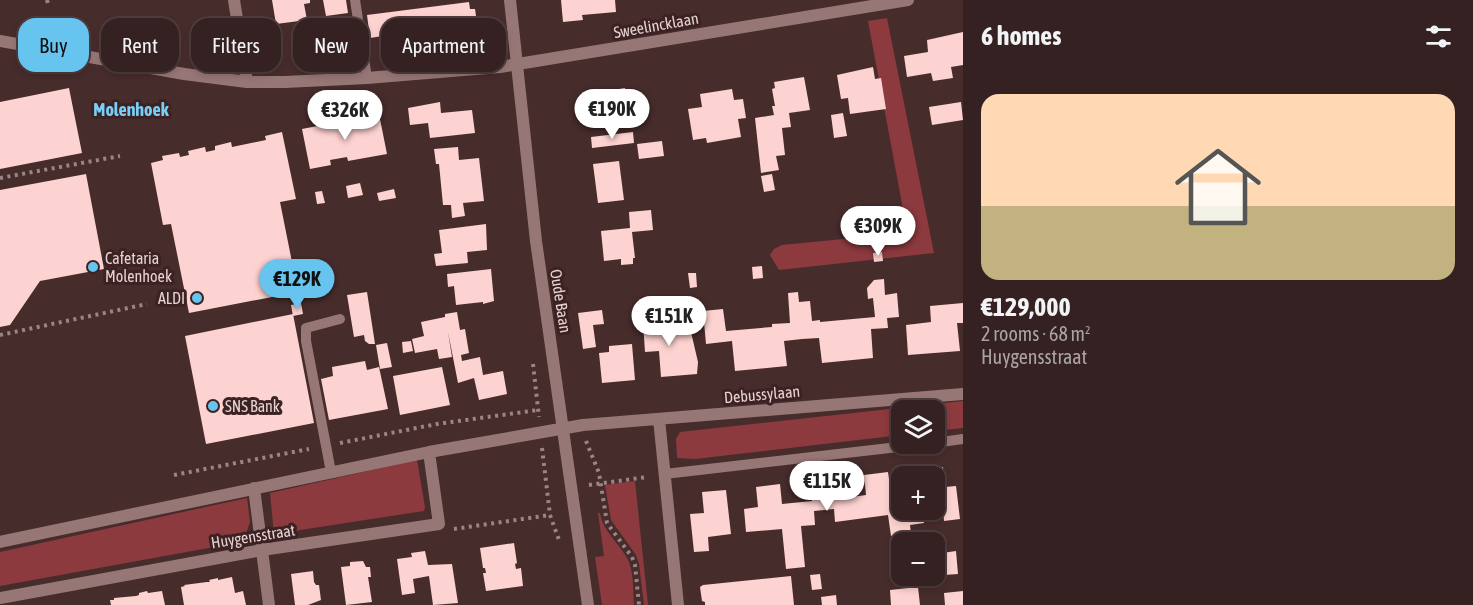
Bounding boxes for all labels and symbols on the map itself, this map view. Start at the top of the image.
street label: Sweelincklaan [612,9,700,41]
pin: €190K [570,89,654,140]
pin: €326K [303,90,387,141]
district label: Molenhoek [93,99,170,120]
pin: €309K [836,206,920,257]
place label: Cafetaria Molenhoek [105,249,172,285]
pin: €129K [255,259,339,310]
marker: Cafetaria Molenhoek [86,260,100,274]
street label: Oude Baan [547,268,575,334]
place label: ALDI [158,289,185,307]
marker: ALDI [190,291,204,305]
pin: €151K [627,296,711,347]
street label: Debussylaan [723,382,801,407]
place label: SNS Bank [225,397,280,415]
marker: SNS Bank [206,399,220,413]
pin: €115K [785,461,869,512]
street label: Huygensstraat [210,520,297,553]

